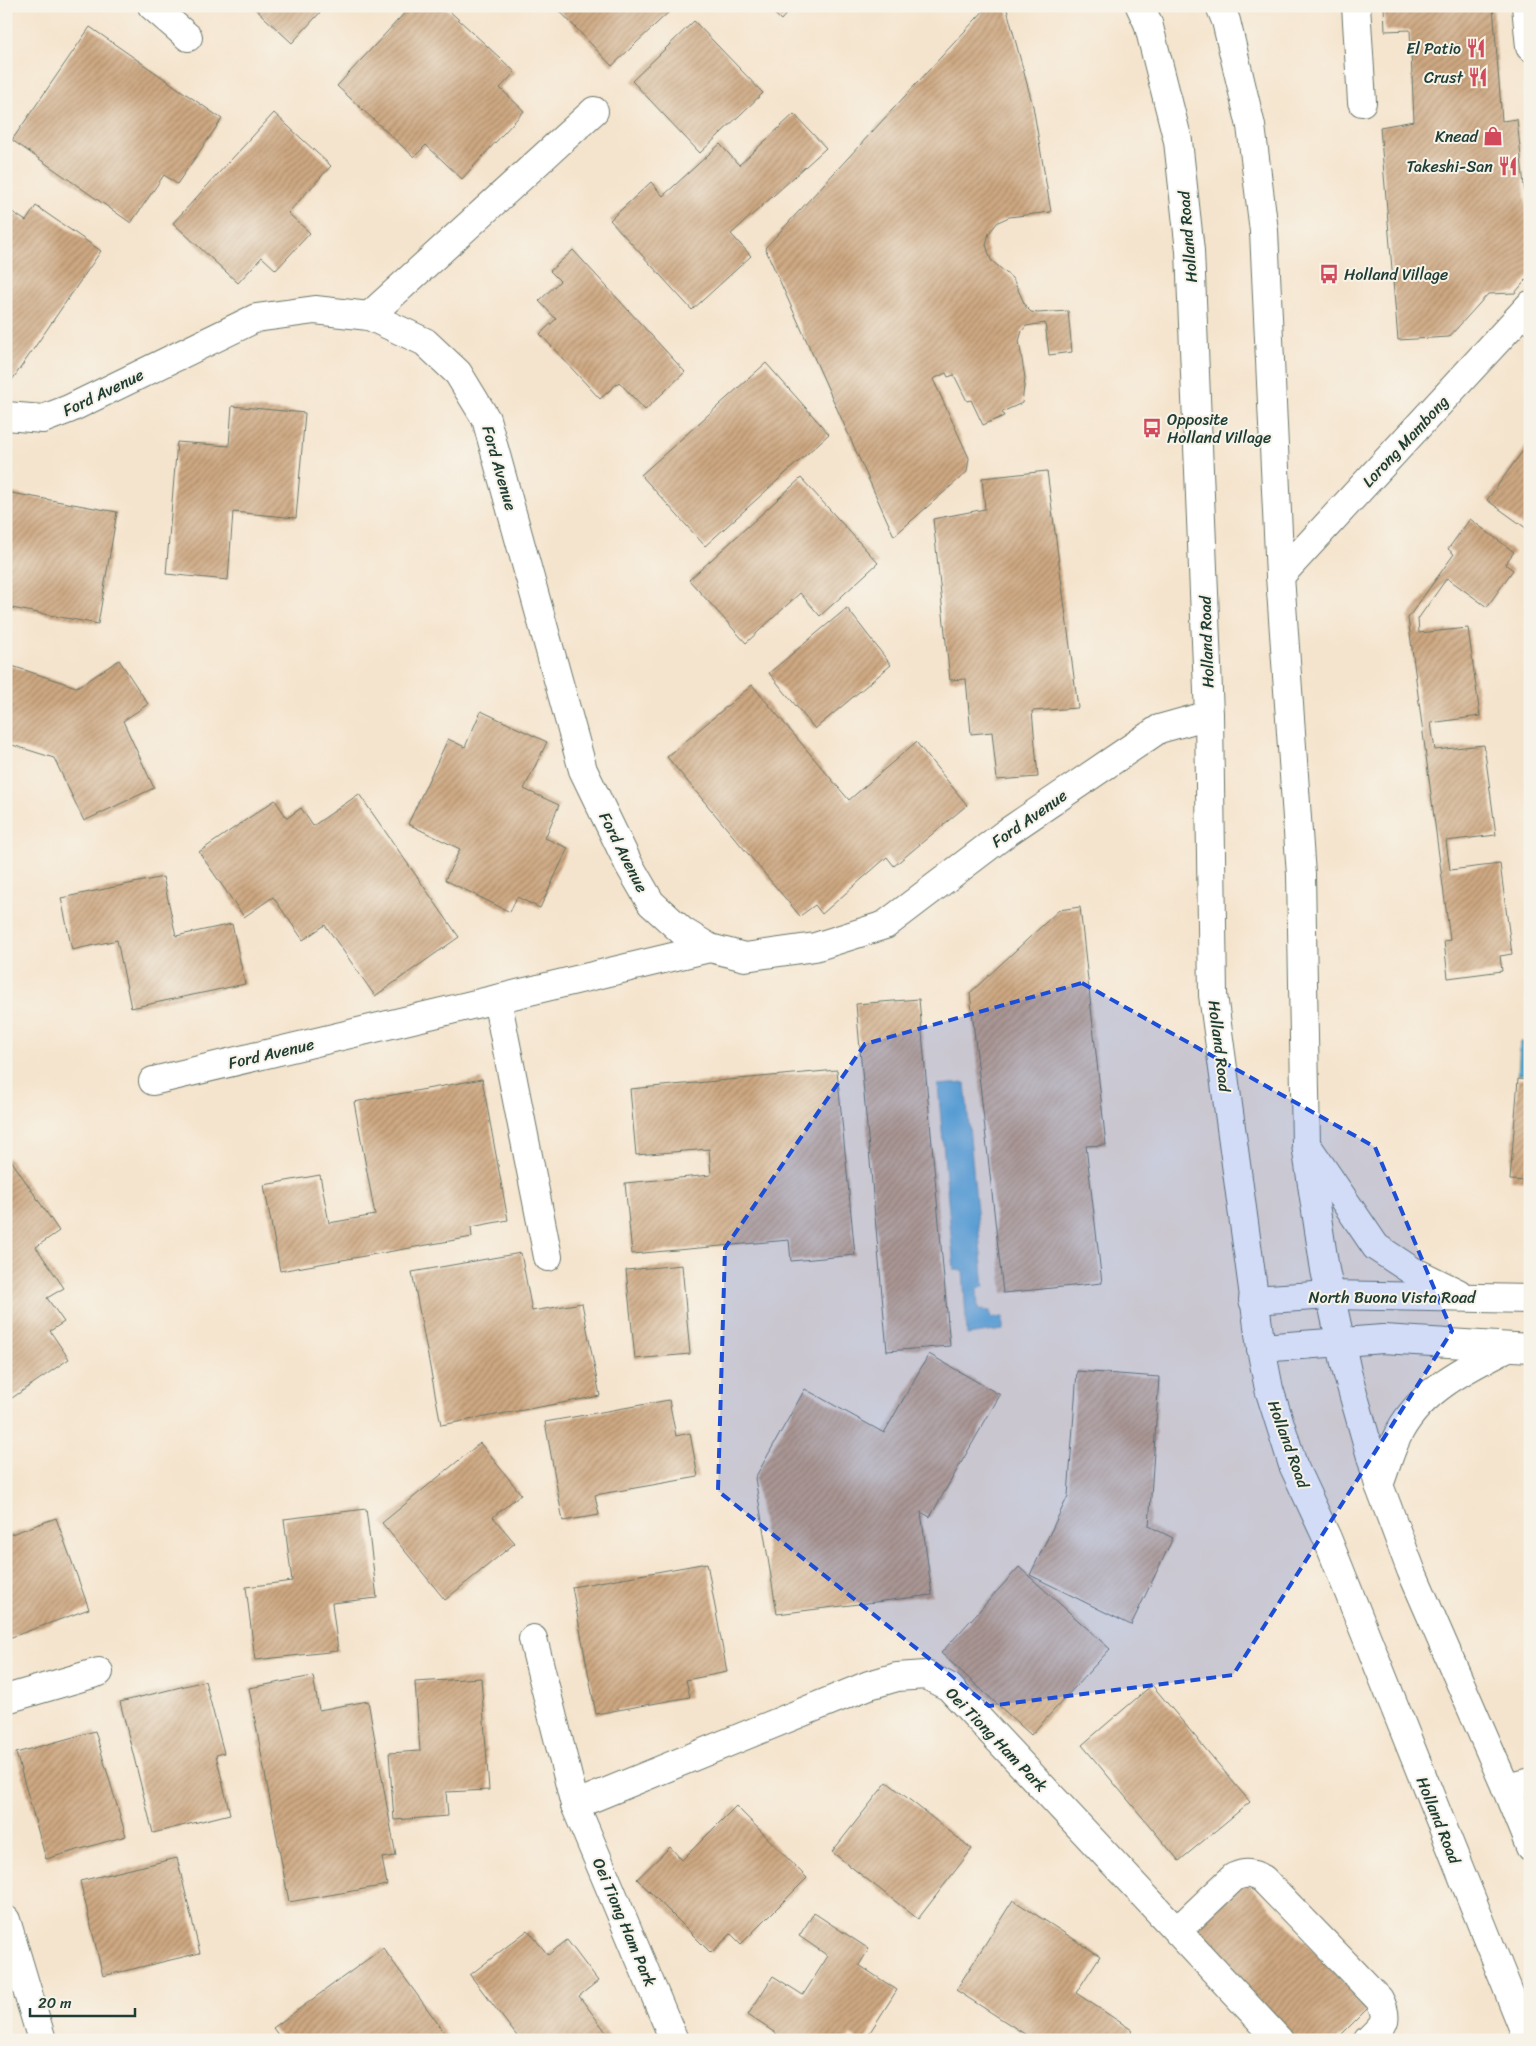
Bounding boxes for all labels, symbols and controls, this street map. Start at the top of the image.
place label: El Patio [1406,34,1461,63]
restaurant icon: El Patio [1465,37,1487,59]
place label: Crust [1424,63,1464,92]
restaurant icon: Crust [1467,66,1489,88]
place label: Knead [1435,122,1480,151]
shop icon: Knead [1482,125,1504,147]
place label: Takeshi-San [1407,152,1493,181]
restaurant icon: Takeshi-San [1497,155,1519,177]
street label: Holland Road [1169,188,1206,284]
place label: Holland Village [1344,260,1448,289]
bus stop icon: Holland Village [1318,263,1340,285]
street label: Ford Avenue [57,360,149,425]
street label: Lorong Mambong [1355,388,1456,494]
place label: Opposite Holland Village [1167,405,1271,452]
bus stop icon: Opposite Holland Village [1141,417,1163,439]
street label: Ford Avenue [474,422,526,514]
street label: Holland Road [1190,594,1223,688]
street label: Ford Avenue [985,781,1073,855]
street label: Ford Avenue [591,807,656,898]
street label: Holland Road [1200,999,1240,1095]
street label: Ford Avenue [225,1030,317,1077]
street label: North Buona Vista Road [1308,1283,1477,1312]
street label: Holland Road [1259,1396,1318,1494]
street label: Oei Tiong Ham Park [938,1680,1055,1799]
street label: Holland Road [1408,1772,1470,1870]
street label: Oei Tiong Ham Park [584,1853,665,1992]
scale bar [30,1986,135,2018]
text: 20 m [38,1990,72,2016]

